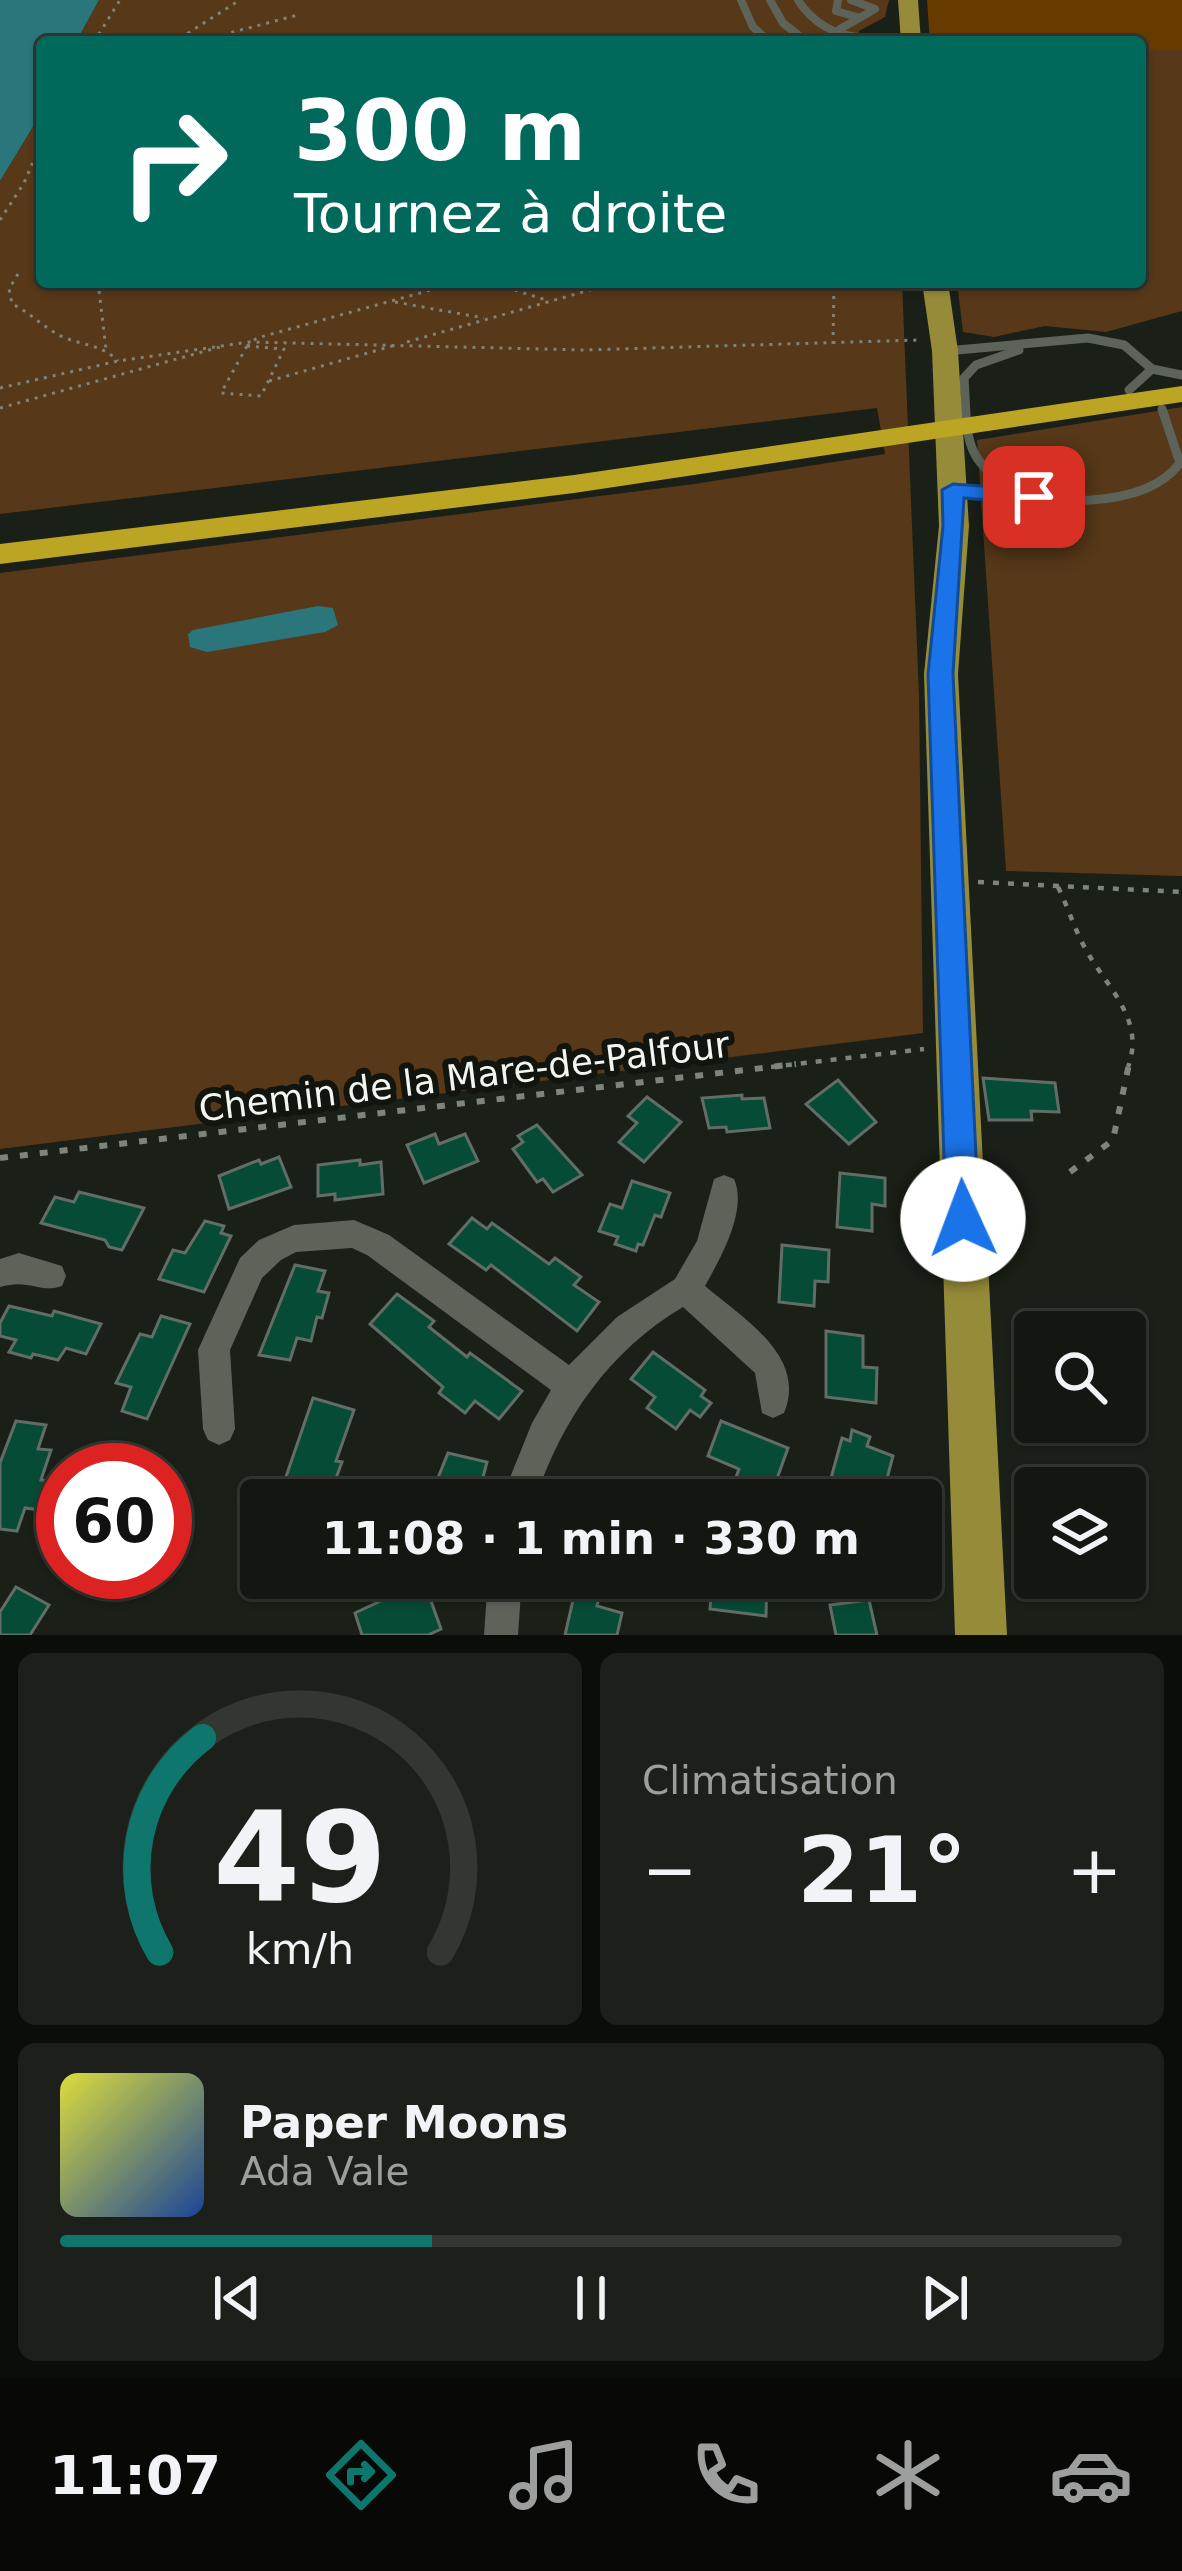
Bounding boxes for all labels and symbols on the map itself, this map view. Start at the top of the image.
pin [983,446,1085,548]
street label: Chemin de la Mare-de-Palfour [196,1024,732,1129]
position arrow [900,1156,1026,1282]
speed limit sign: 60 [36,1443,192,1599]

